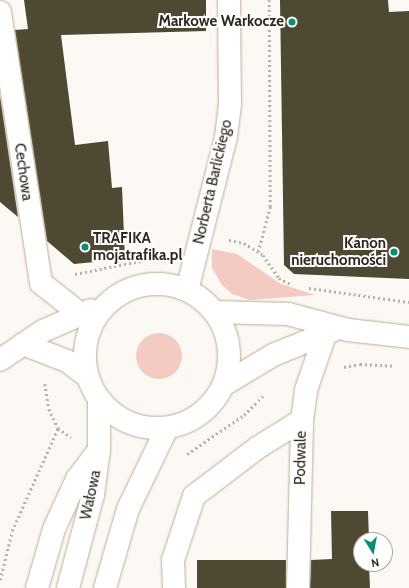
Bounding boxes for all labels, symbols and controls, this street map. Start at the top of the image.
place label: Markowe Warkocze [158,13,284,31]
marker: Markowe Warkocze [287,17,297,27]
street label: Norberta Barlickiego [190,118,236,246]
street label: Cechowa [10,142,36,202]
place label: TRAFIKA mojatrafika.pl [93,229,182,264]
place label: Kanon nieruchomości [291,234,386,269]
marker: TRAFIKA mojatrafika.pl [80,242,90,252]
marker: Kanon nieruchomości [389,247,399,257]
street label: Podwale [292,431,310,485]
street label: Wałowa [77,468,105,522]
north arrow [353,532,393,572]
text: N [370,555,380,570]

